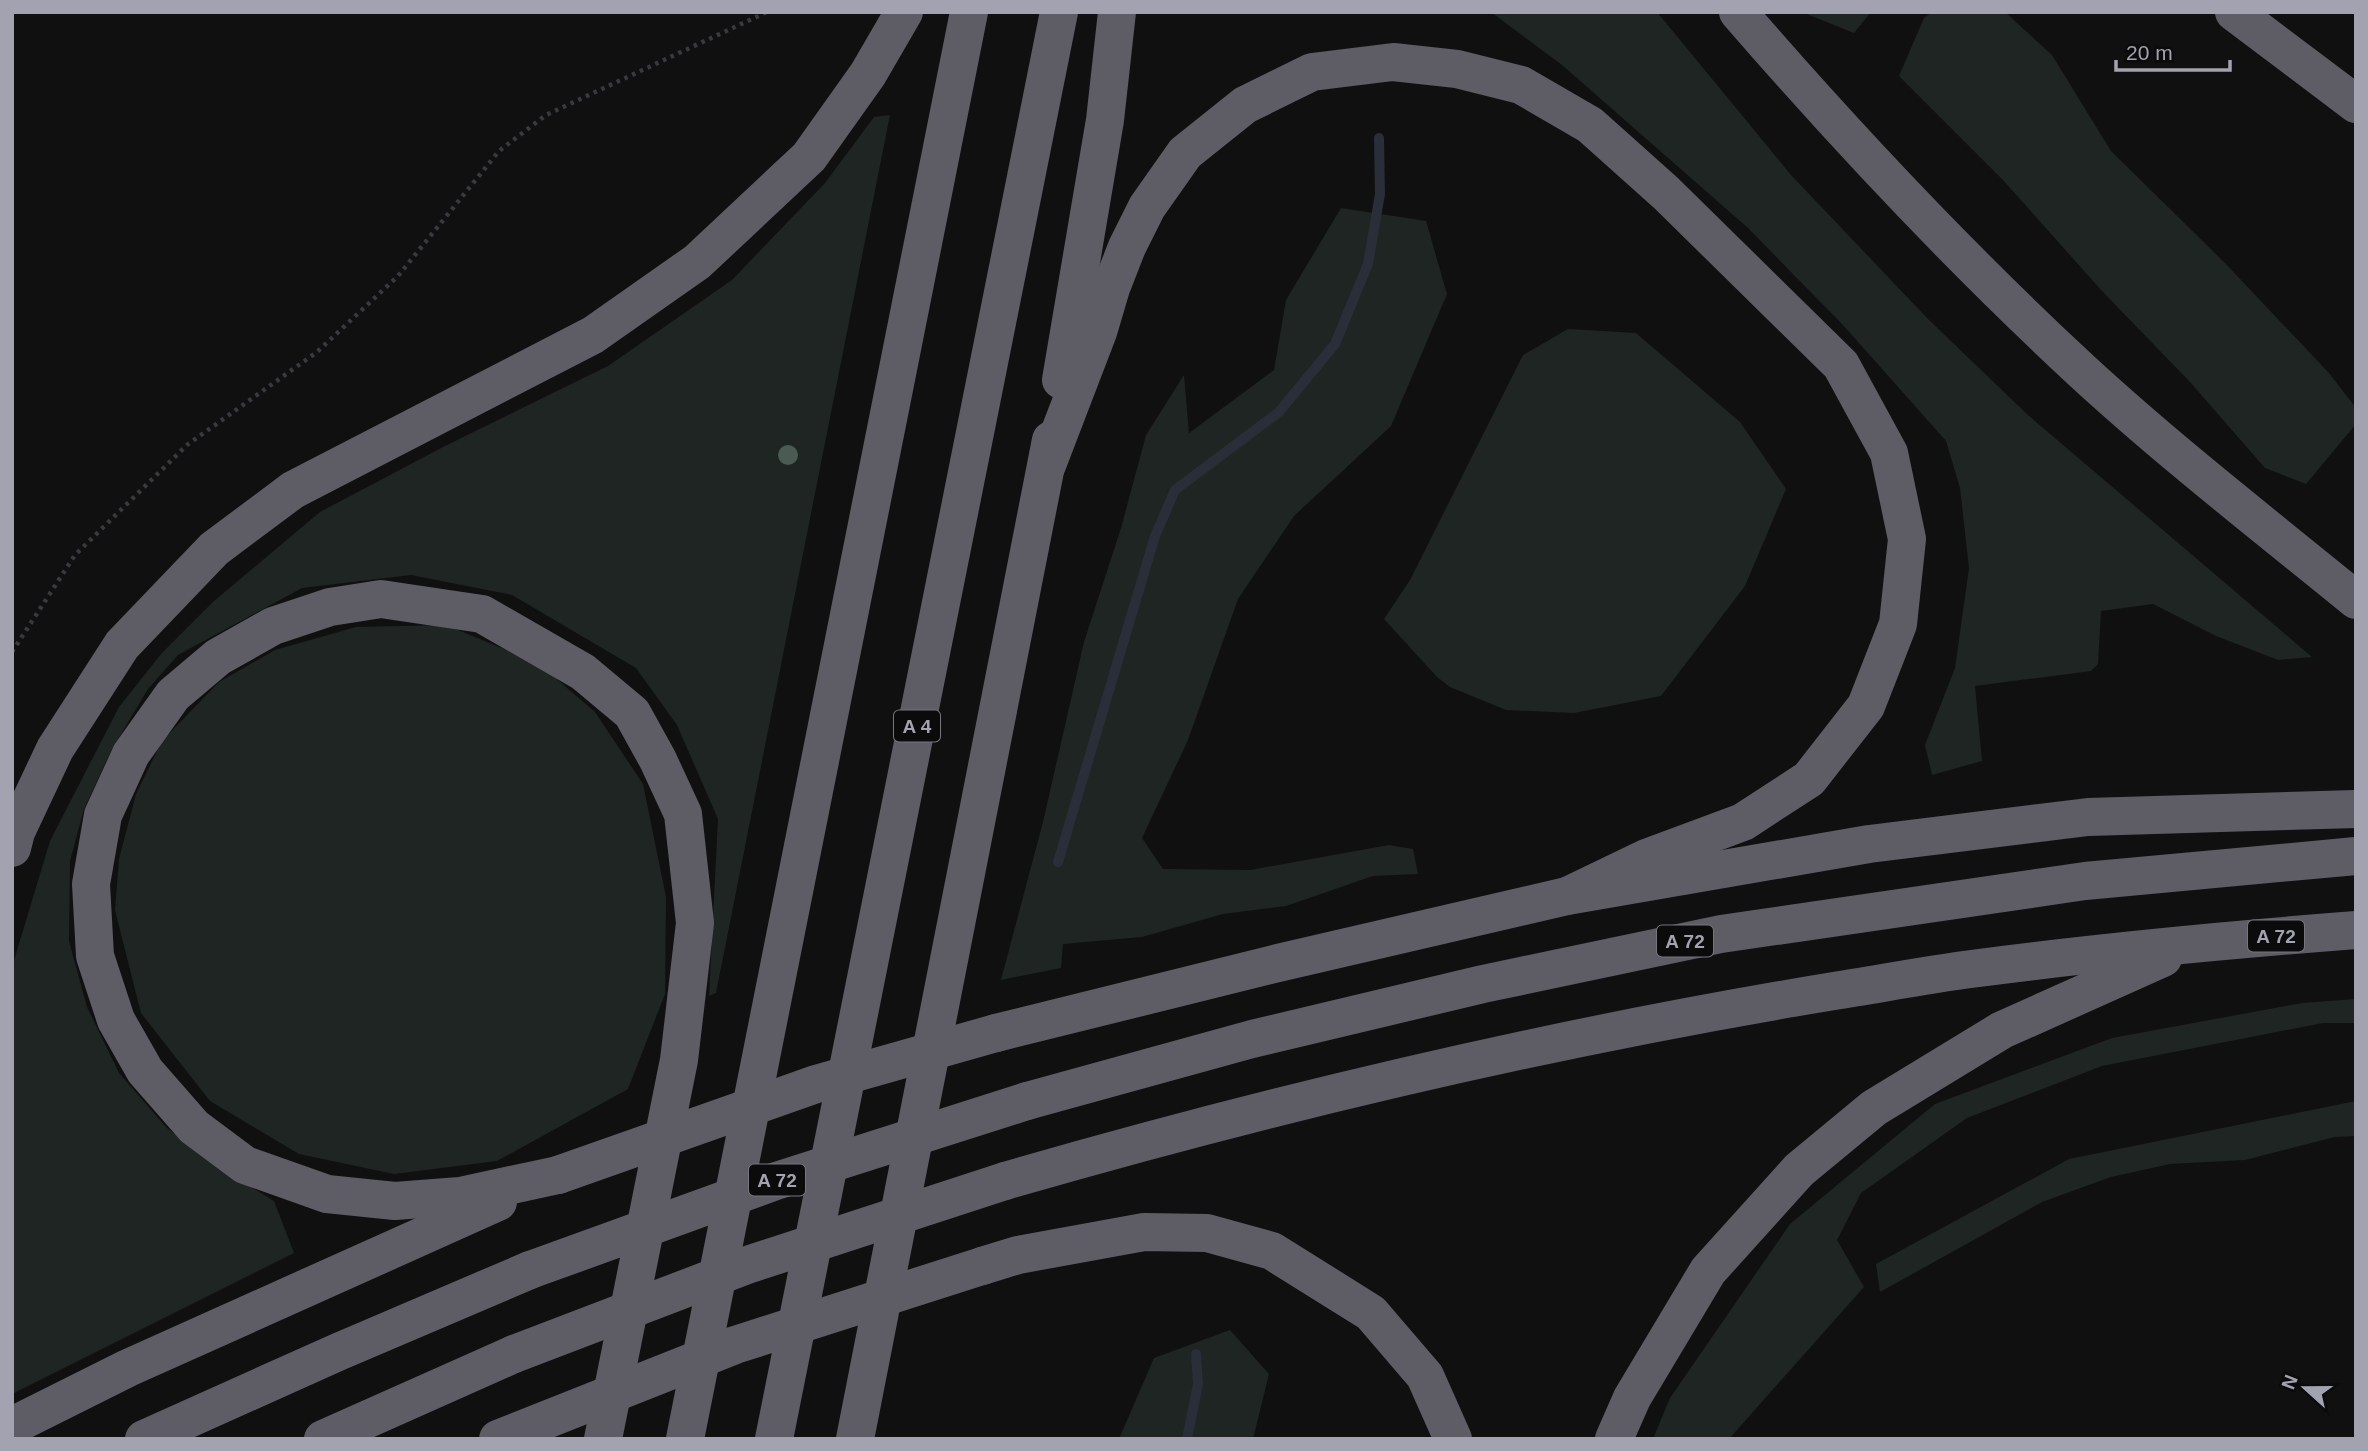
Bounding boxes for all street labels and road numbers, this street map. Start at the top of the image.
road number: A 4 [894,710,940,741]
road number: A 72 [2248,920,2304,952]
road number: A 72 [1657,925,1713,956]
road number: A 72 [749,1164,805,1196]

